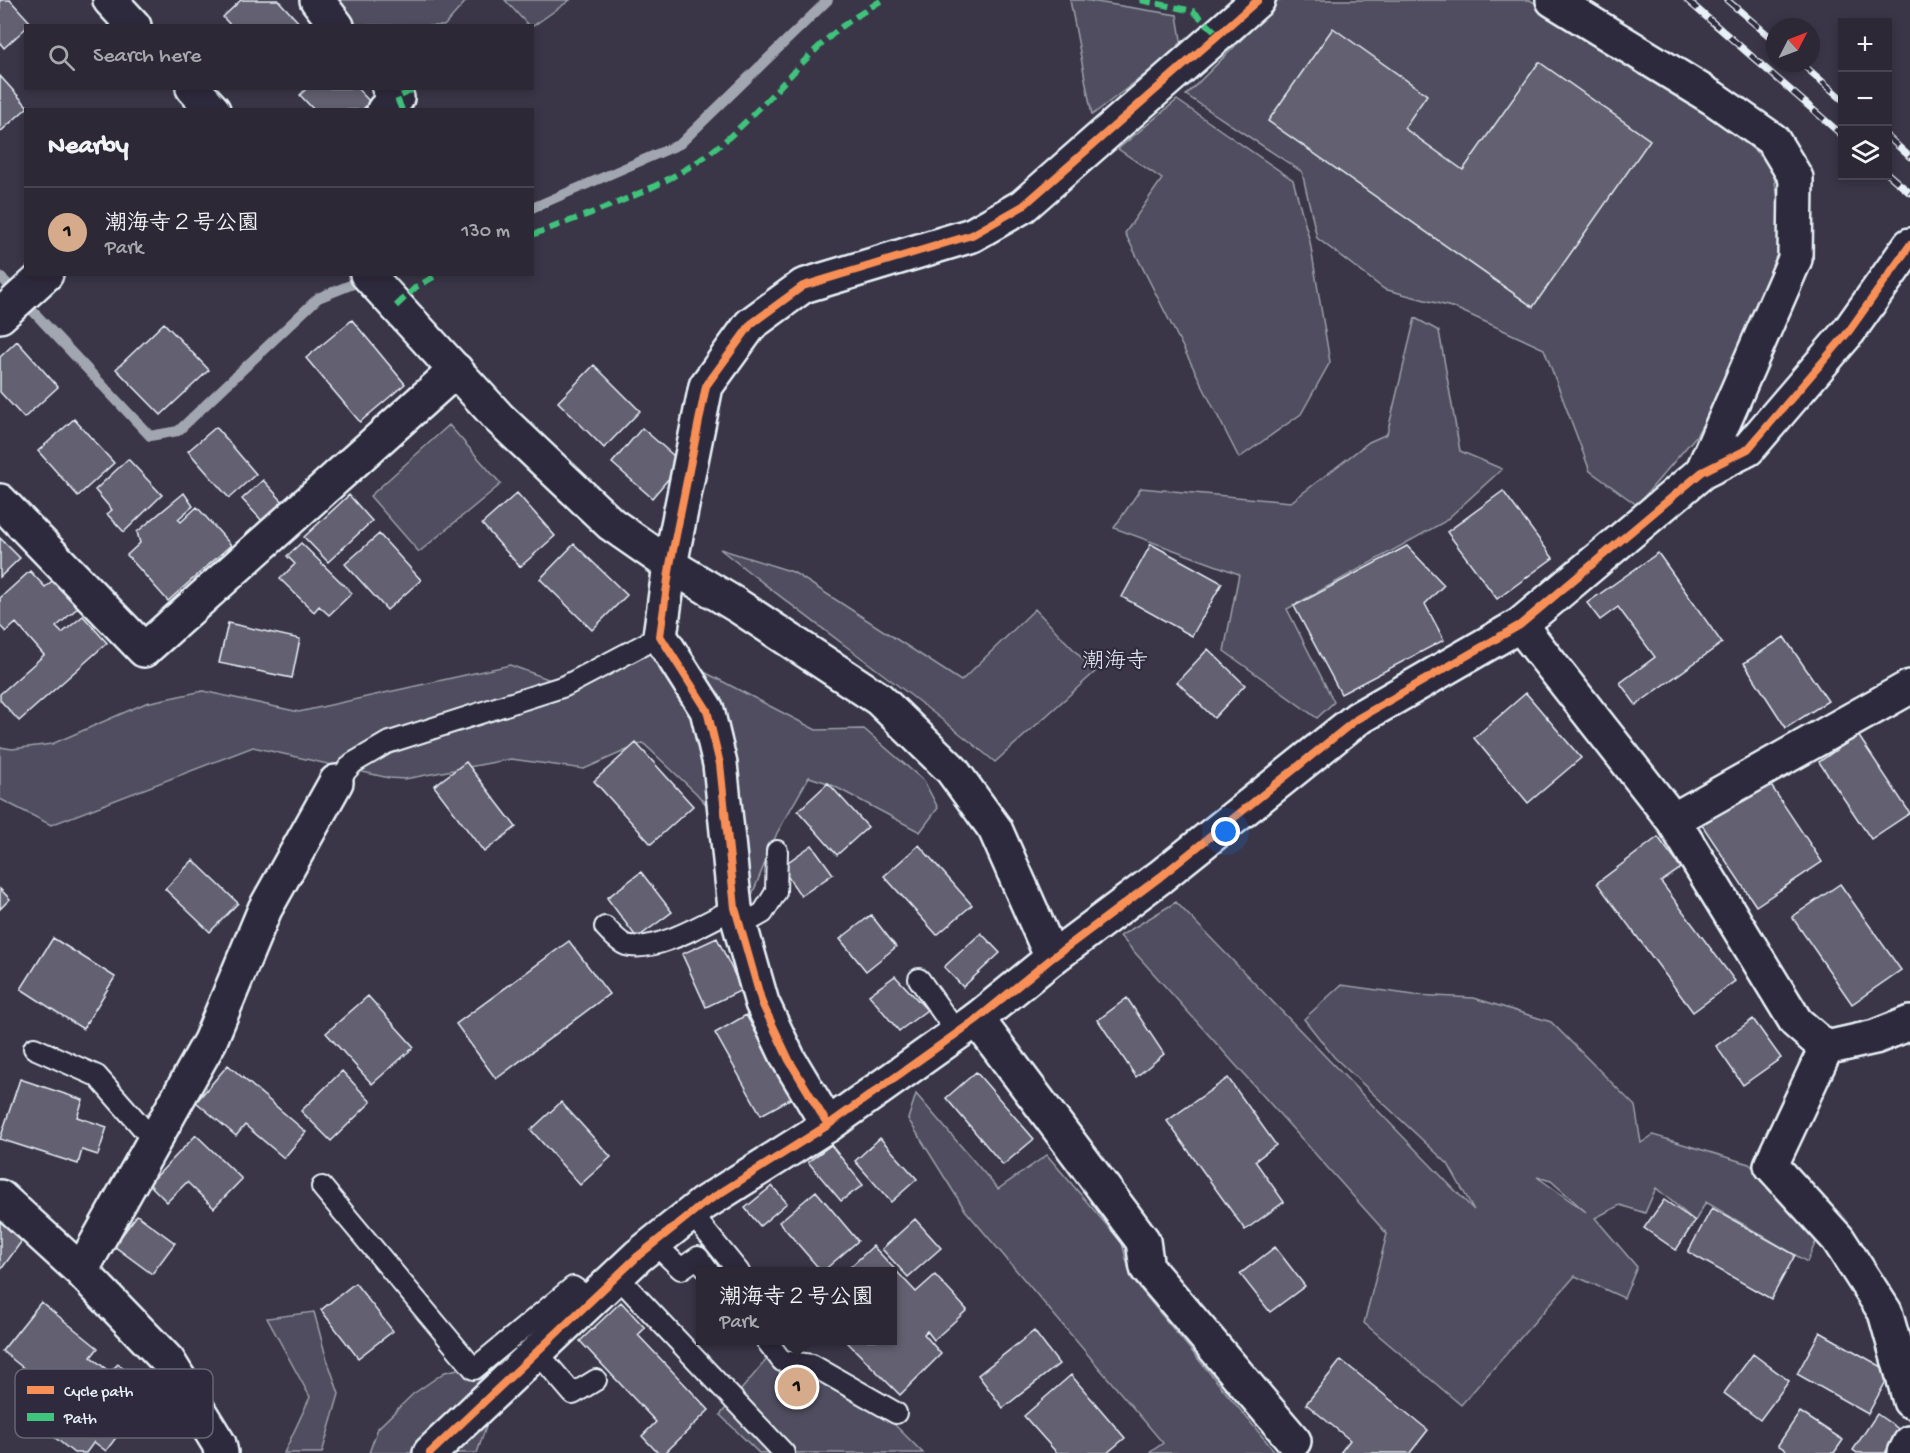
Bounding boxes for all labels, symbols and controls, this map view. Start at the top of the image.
north arrow [1766,18,1820,72]
map controls [1838,18,1892,180]
button: + [1838,18,1892,72]
search box [24,24,534,90]
icon: search [45,41,78,74]
text: Search here [93,44,201,70]
button: − [1838,72,1892,126]
button: layers [1838,126,1892,180]
text: Nearby [48,132,129,163]
text: 潮海寺２号公園 [105,212,259,238]
text: 1 [63,221,72,244]
text: 130 m [461,221,510,244]
text: Park [105,238,143,261]
district label: 潮海寺 [1082,649,1148,676]
your location [1211,817,1240,846]
popup [696,1267,897,1345]
text: 潮海寺２号公園 [719,1286,874,1312]
text: Park [719,1312,758,1335]
pin: 1 [778,1364,816,1410]
legend [15,1369,213,1438]
text: Cycle path [64,1384,134,1403]
text: Path [63,1411,97,1430]

